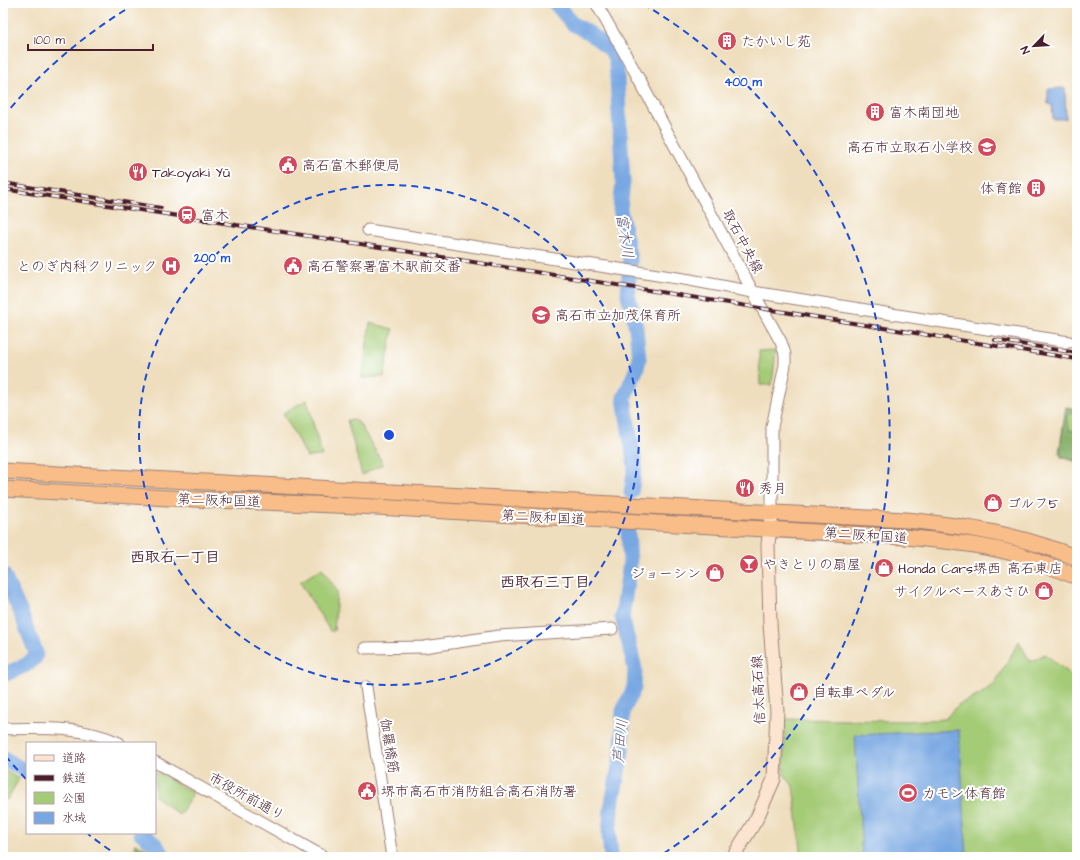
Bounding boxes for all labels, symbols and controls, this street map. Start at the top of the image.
scale bar [28,26,153,52]
north arrow [1014,26,1054,66]
building icon: たかいし苑 [716,30,738,52]
text: 100 m [34,32,65,49]
place label: たかいし苑 [741,32,811,52]
text: N [1017,44,1034,56]
text: 400 m [724,74,762,91]
building icon: 富木南団地 [864,101,886,123]
place label: 富木南団地 [889,103,959,123]
school or university icon: 高石市立取石小学校 [976,136,998,158]
place label: 高石市立取石小学校 [847,138,973,158]
public building icon: 高石富木郵便局 [277,154,299,176]
place label: 高石富木郵便局 [302,156,400,176]
restaurant icon: Takoyaki Yū [127,161,149,183]
place label: Takoyaki Yū [152,163,230,183]
building icon: 体育館 [1025,177,1047,199]
place label: 体育館 [980,179,1022,199]
station icon: 富木 [176,204,198,226]
place label: 富木 [201,206,229,226]
street label: 取石中央線 [717,206,767,277]
water label: 富木川 [611,212,638,260]
text: 200 m [193,250,231,267]
hospital icon: とのぎ内科クリニック [160,255,182,277]
public building icon: 高石警察署富木駅前交番 [282,255,304,277]
place label: とのぎ内科クリニック [17,257,157,277]
place label: 高石警察署富木駅前交番 [307,257,461,277]
school or university icon: 高石市立加茂保育所 [530,304,552,326]
place label: 高石市立加茂保育所 [555,306,681,326]
centre of rings [382,428,396,442]
restaurant icon: 秀月 [734,477,756,499]
place label: 秀月 [759,479,787,499]
street label: 第二阪和国道 [177,490,261,512]
shop icon: ゴルフ5 [982,492,1004,514]
place label: ゴルフ5 [1007,494,1058,514]
street label: 第二阪和国道 [500,506,585,530]
street label: 第二阪和国道 [823,523,909,549]
district label: 西取石一丁目 [130,547,220,568]
bar icon: やきとりの扇屋 [738,553,760,575]
place label: やきとりの扇屋 [763,555,861,575]
shop icon: Honda Cars堺西 高石東店 [873,557,895,579]
place label: Honda Cars堺西 高石東店 [898,559,1063,579]
shop icon: ジョーシン [704,562,726,584]
place label: ジョーシン [631,564,701,584]
district label: 西取石三丁目 [500,572,590,593]
shop icon: サイクルベースあさひ [1033,580,1055,602]
place label: サイクルベースあさひ [894,582,1030,602]
street label: 信太高石線 [747,654,771,725]
shop icon: 自転車ペダル [788,681,810,703]
place label: 自転車ペダル [813,683,896,703]
street label: 伽羅橋筋 [375,717,403,775]
water label: 芦田川 [608,718,633,764]
legend [26,742,156,834]
text: 道路 [62,750,86,767]
street label: 市役所前通り [205,768,288,826]
text: 鉄道 [62,770,86,787]
public building icon: 堺市高石市消防組合高石消防署 [356,780,378,802]
place label: 堺市高石市消防組合高石消防署 [381,782,577,802]
sports icon: カモン体育館 [897,782,919,804]
place label: カモン体育館 [922,784,1006,804]
text: 公園 [62,790,86,807]
text: 水域 [62,810,86,827]

